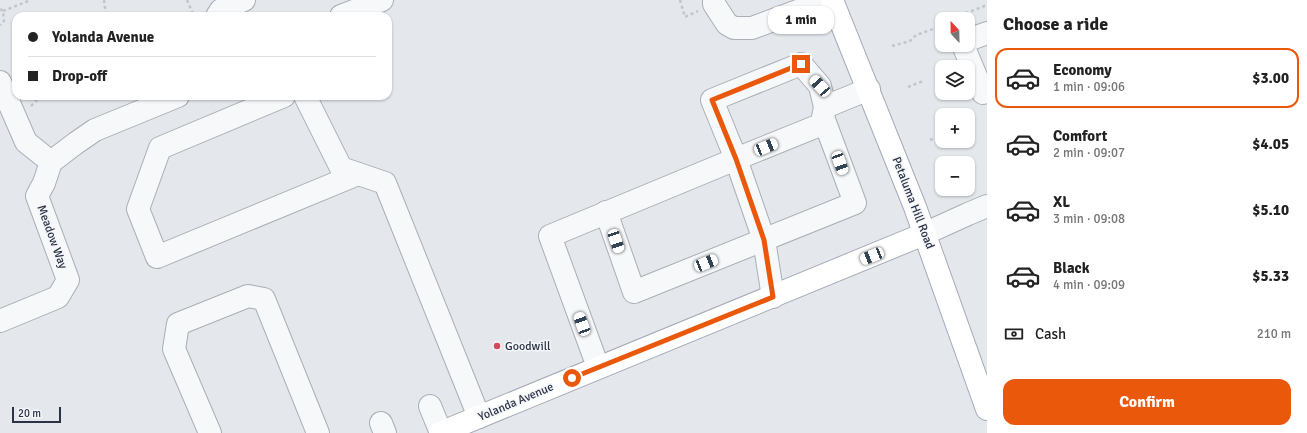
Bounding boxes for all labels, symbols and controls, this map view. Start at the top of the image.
callout: 1 min [768,6,834,34]
text: 1 min [785,12,817,28]
north arrow [935,12,975,52]
map controls [935,12,975,196]
text: Choose a ride [1003,13,1108,35]
text: Yolanda Avenue [52,28,154,46]
route end [792,55,810,73]
button: layers [935,60,975,100]
icon: car [1005,60,1041,96]
text: Economy [1053,61,1112,79]
text: Drop-off [52,67,107,85]
text: $3.00 [1252,69,1289,87]
car [808,73,832,99]
text: 1 min · 09:06 [1053,79,1125,95]
button: + [935,108,975,148]
icon: car [1005,126,1041,162]
text: Comfort [1053,127,1107,145]
text: $4.05 [1252,135,1289,153]
car [753,137,779,157]
text: 2 min · 09:07 [1053,145,1125,161]
car [830,150,850,176]
street label: Petaluma Hill Road [889,155,937,251]
button: − [935,156,975,196]
icon: car [1005,192,1041,228]
text: XL [1053,193,1070,211]
text: $5.10 [1252,201,1289,219]
street label: Meadow Way [34,203,71,271]
text: 3 min · 09:08 [1053,211,1125,227]
car [606,228,626,254]
car [859,246,885,266]
car [693,253,719,273]
icon: car [1005,258,1041,294]
text: Black [1053,259,1090,277]
text: $5.33 [1252,267,1289,285]
text: 4 min · 09:09 [1053,277,1125,293]
car [572,311,592,337]
icon: cash [1003,323,1025,345]
text: Cash [1035,325,1066,343]
text: 210 m [1257,326,1291,342]
place label: Goodwill [505,339,551,354]
marker: Goodwill [492,341,502,351]
route start [563,369,581,387]
street label: Yolanda Avenue [476,379,556,425]
button: Confirm [1003,379,1291,425]
scale bar [12,405,61,424]
text: 20 m [18,407,41,420]

